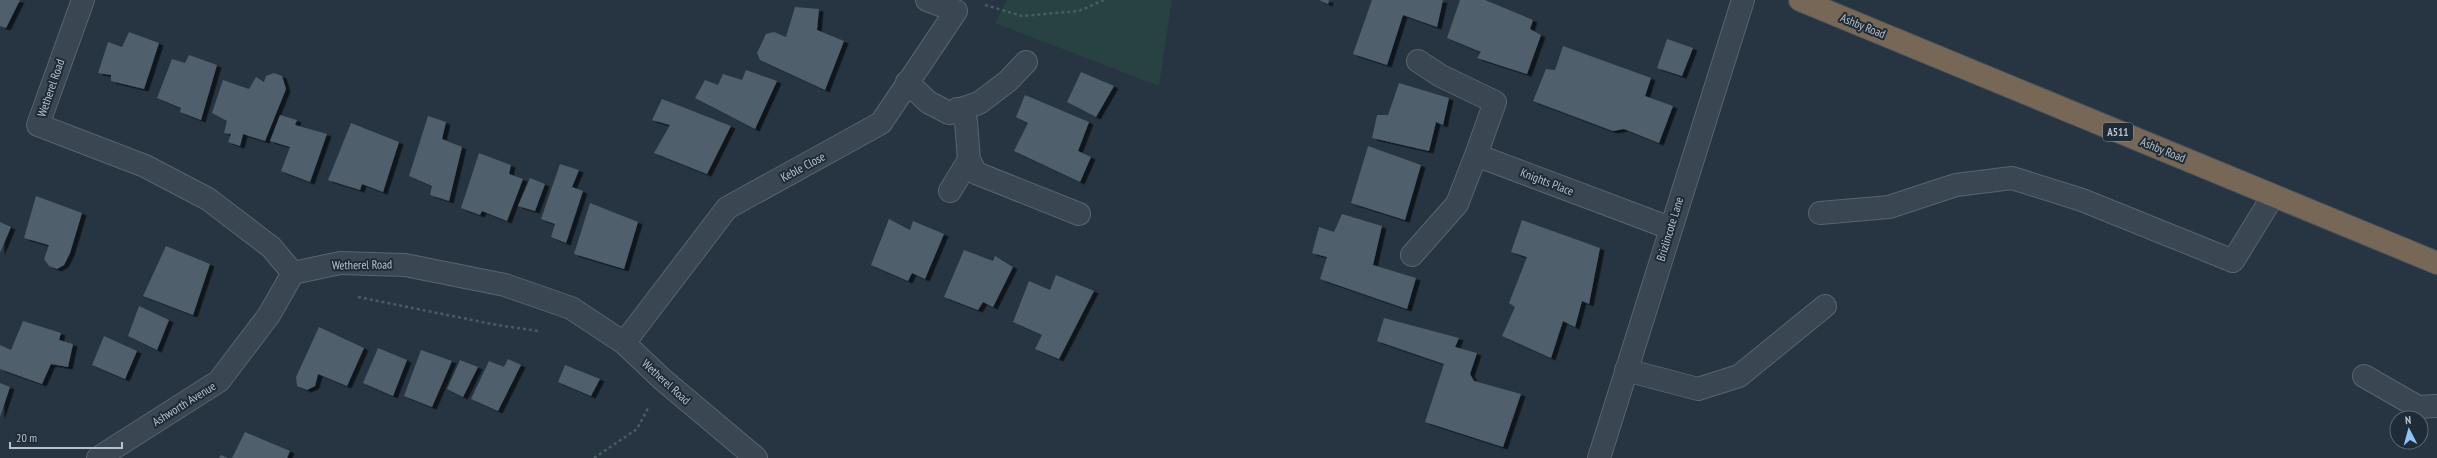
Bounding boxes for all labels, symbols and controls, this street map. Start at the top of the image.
street label: Ashby Road [1838,10,1888,41]
street label: Wetherel Road [34,57,67,119]
road number: A511 [2103,123,2133,141]
street label: Ashby Road [2138,134,2188,165]
street label: Keble Close [778,149,828,185]
street label: Knights Place [1518,165,1576,199]
street label: Brizlincote Lane [1653,195,1686,263]
street label: Wetherel Road [332,256,392,273]
street label: Wetherel Road [639,356,694,407]
street label: Ashworth Avenue [149,378,218,429]
north arrow [2389,410,2429,450]
text: N [2404,413,2412,427]
scale bar [10,424,122,450]
text: 20 m [16,430,37,445]

